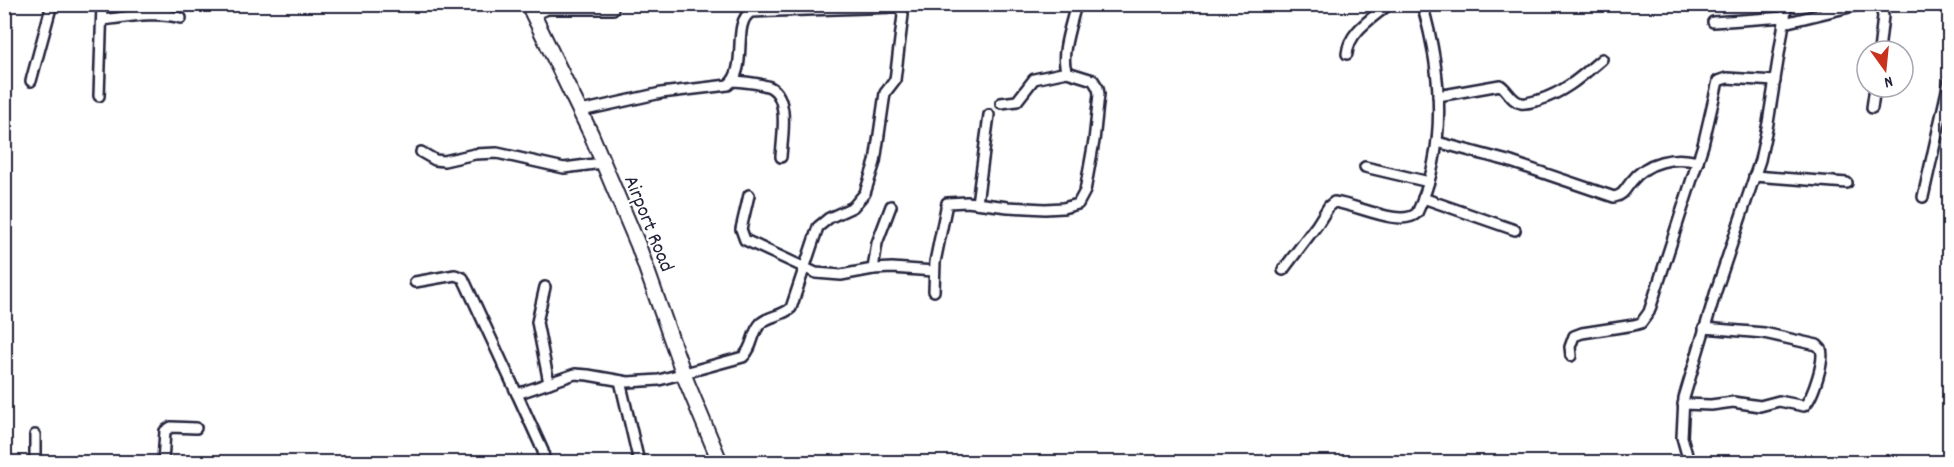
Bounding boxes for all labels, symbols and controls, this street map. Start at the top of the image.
north arrow [1855,39,1915,99]
text: N [1881,69,1895,93]
street label: Airport Road [614,171,680,277]

